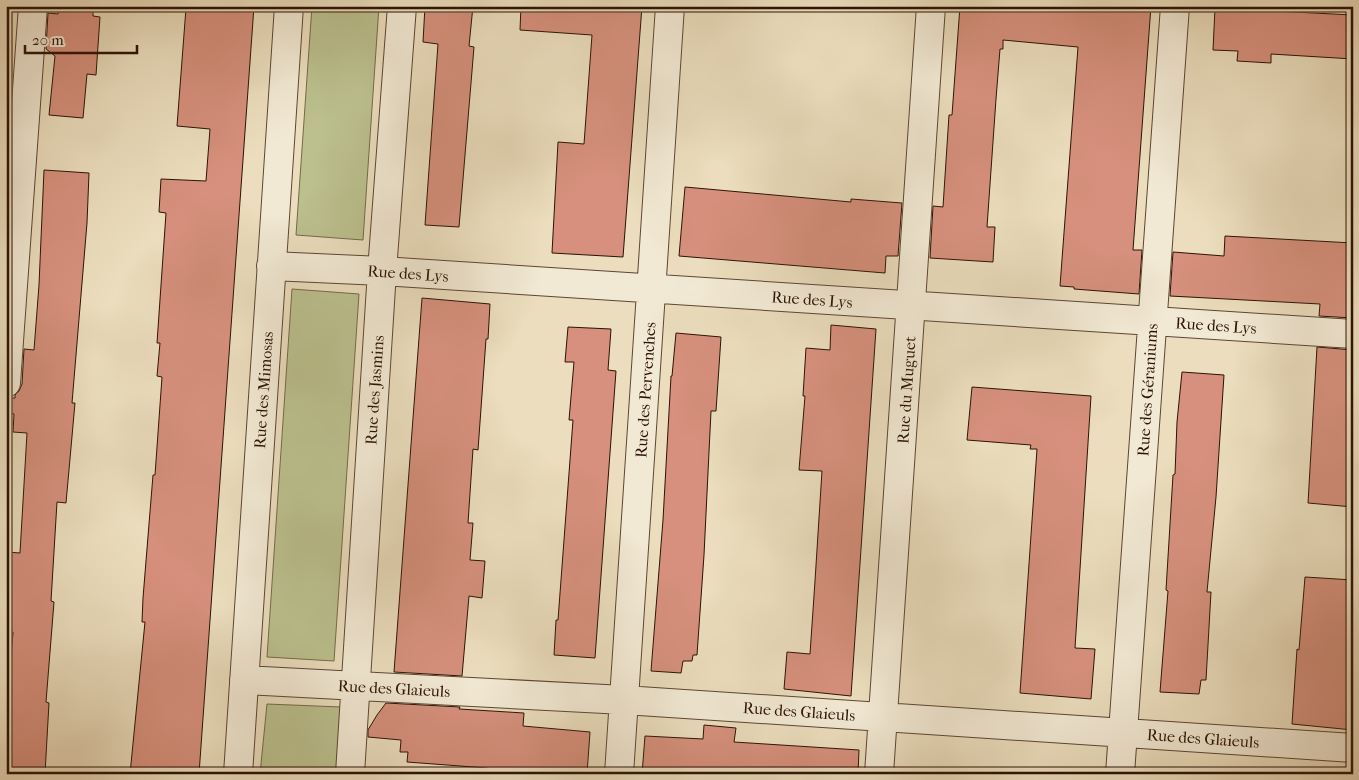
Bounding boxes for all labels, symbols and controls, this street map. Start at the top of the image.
scale bar [25,22,138,54]
text: 20 m [32,31,64,49]
street label: Rue des Lys [367,261,449,286]
street label: Rue des Lys [771,287,853,312]
street label: Rue des Lys [1175,313,1257,338]
street label: Rue des Pervenches [631,321,660,459]
street label: Rue des Géraniums [1133,323,1162,457]
street label: Rue des Mimosas [250,331,277,449]
street label: Rue des Jasmins [361,334,388,445]
street label: Rue du Muguet [893,335,920,444]
street label: Rue des Glaieuls [337,676,451,701]
street label: Rue des Glaieuls [742,698,856,725]
street label: Rue des Glaieuls [1146,725,1260,752]

